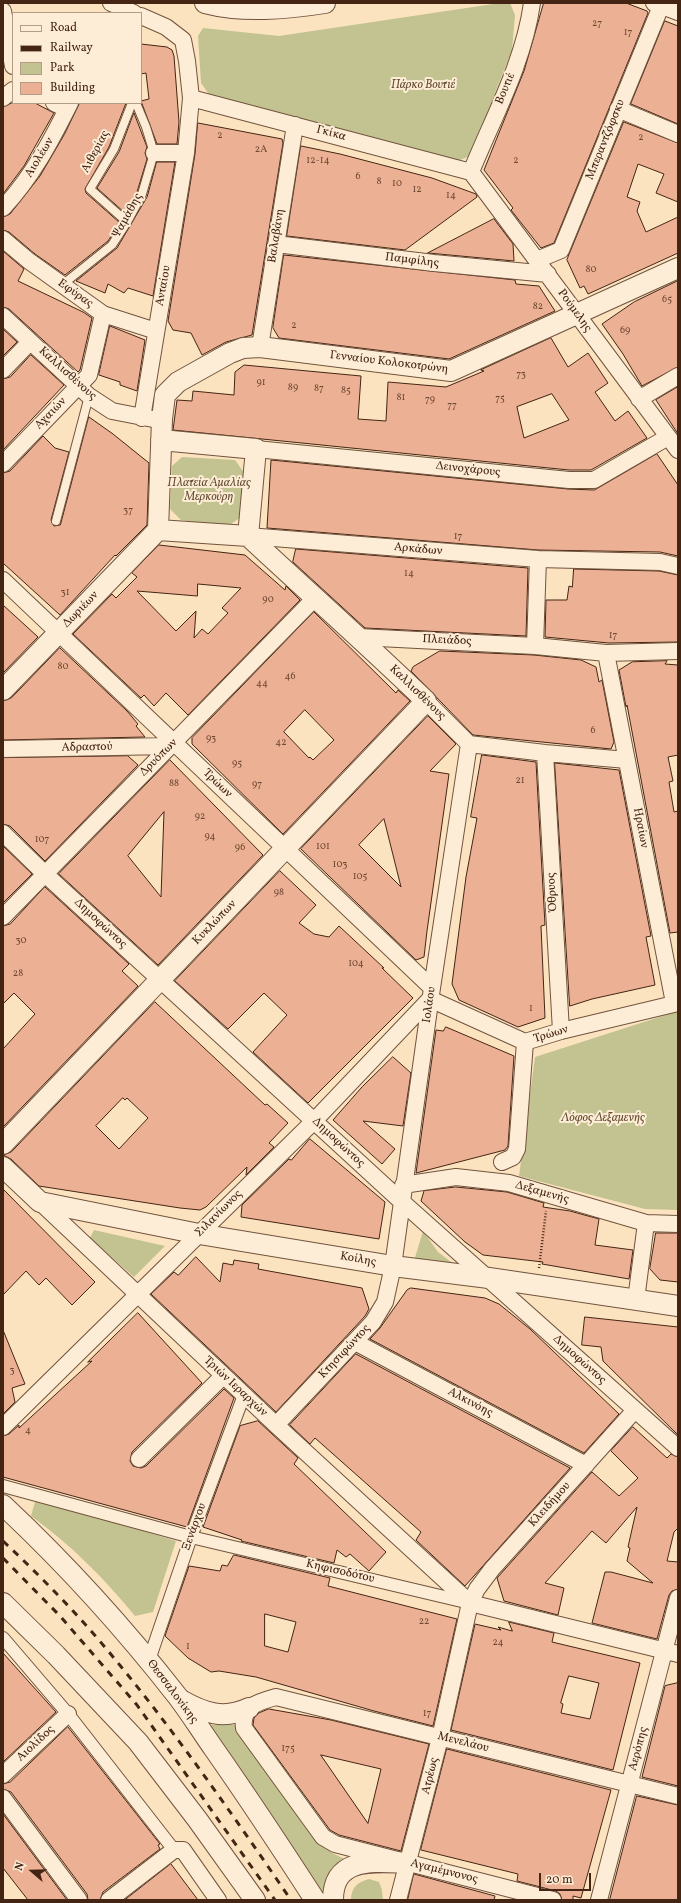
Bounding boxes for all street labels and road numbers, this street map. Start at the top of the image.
street label: Βουτιέ [493,71,519,107]
street label: Μπεραντζόφσκυ [583,98,629,182]
street label: Γκίκα [315,123,347,145]
street label: Αιθερίας [79,128,113,176]
street label: Αιολέων [22,135,58,181]
street label: Ψαμάθης [110,191,146,241]
street label: Βαλαβάνη [266,208,288,264]
street label: Παμφίλης [384,251,440,271]
street label: Ανταίου [153,265,175,307]
street label: Εφύρας [54,277,96,311]
street label: Ρούμελης [554,287,594,335]
street label: Καλλισθένους [35,344,99,404]
street label: Γενναίου Κολοκοτρώνη [329,349,449,377]
street label: Αχαιών [32,395,70,433]
street label: Δεινοχάρους [435,459,501,481]
street label: Αρκάδων [393,541,443,559]
street label: Δωριέων [60,589,102,631]
street label: Πλειάδος [422,633,472,649]
street label: Καλλισθένους [386,662,448,724]
street label: Δρυόπων [137,736,181,780]
street label: Αδραστού [61,740,113,756]
street label: Τρώων [199,767,235,801]
street label: Ηραίων [629,807,651,849]
street label: Όθρυος [545,872,561,912]
street label: Δημοφώντος [71,896,129,952]
street label: Κυκλώπων [190,898,240,948]
street label: Ιολάου [420,986,440,1024]
street label: Τρώων [532,1023,570,1047]
street label: Δημοφώντος [309,1115,367,1171]
street label: Δεξαμενής [513,1178,571,1208]
street label: Σιλανίωνος [193,1188,245,1240]
street label: Κοίλης [339,1250,377,1270]
street label: Κτησιφώντος [316,1322,374,1382]
street label: Δημοφώντος [549,1332,609,1388]
street label: Τριών Ιεραρχών [200,1354,270,1420]
street label: Αλκινόης [445,1385,495,1421]
street label: Κλειδήμου [526,1479,574,1531]
street label: Ξενάρχου [180,1501,210,1553]
street label: Κηφισοδότου [304,1557,376,1587]
street label: Θεσσαλονίκης [143,1657,201,1727]
street label: Αιολίδος [14,1723,58,1765]
street label: Αερόπης [626,1725,652,1773]
street label: Μενελάου [436,1730,490,1756]
street label: Ατρέως [419,1756,443,1796]
street label: Αγαμέμνονος [409,1857,479,1887]

